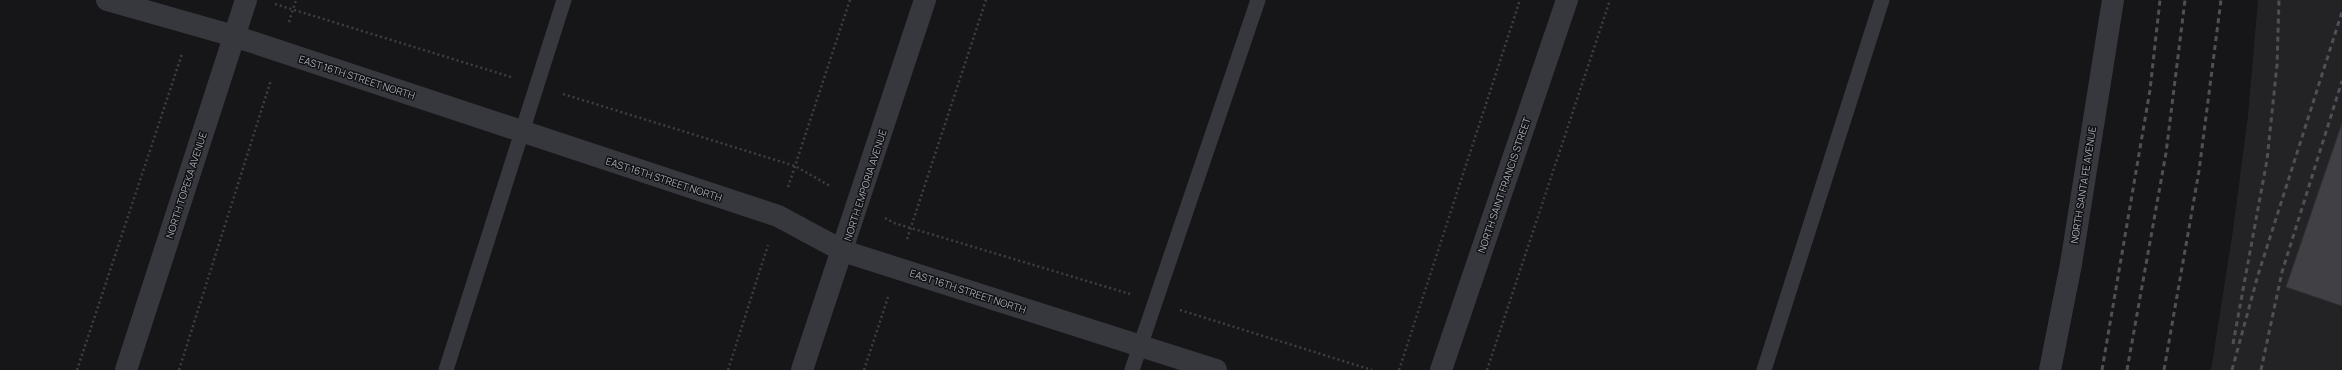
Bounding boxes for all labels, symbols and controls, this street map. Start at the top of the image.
street label: EAST 16TH STREET NORTH [297,52,417,102]
street label: NORTH SAINT FRANCIS STREET [1474,115,1534,255]
street label: NORTH SANTA FE AVENUE [2067,125,2099,245]
street label: NORTH EMPORIA AVENUE [840,127,890,243]
street label: NORTH TOPEKA AVENUE [162,130,210,240]
street label: EAST 16TH STREET NORTH [604,154,724,204]
street label: EAST 16TH STREET NORTH [908,266,1028,316]

